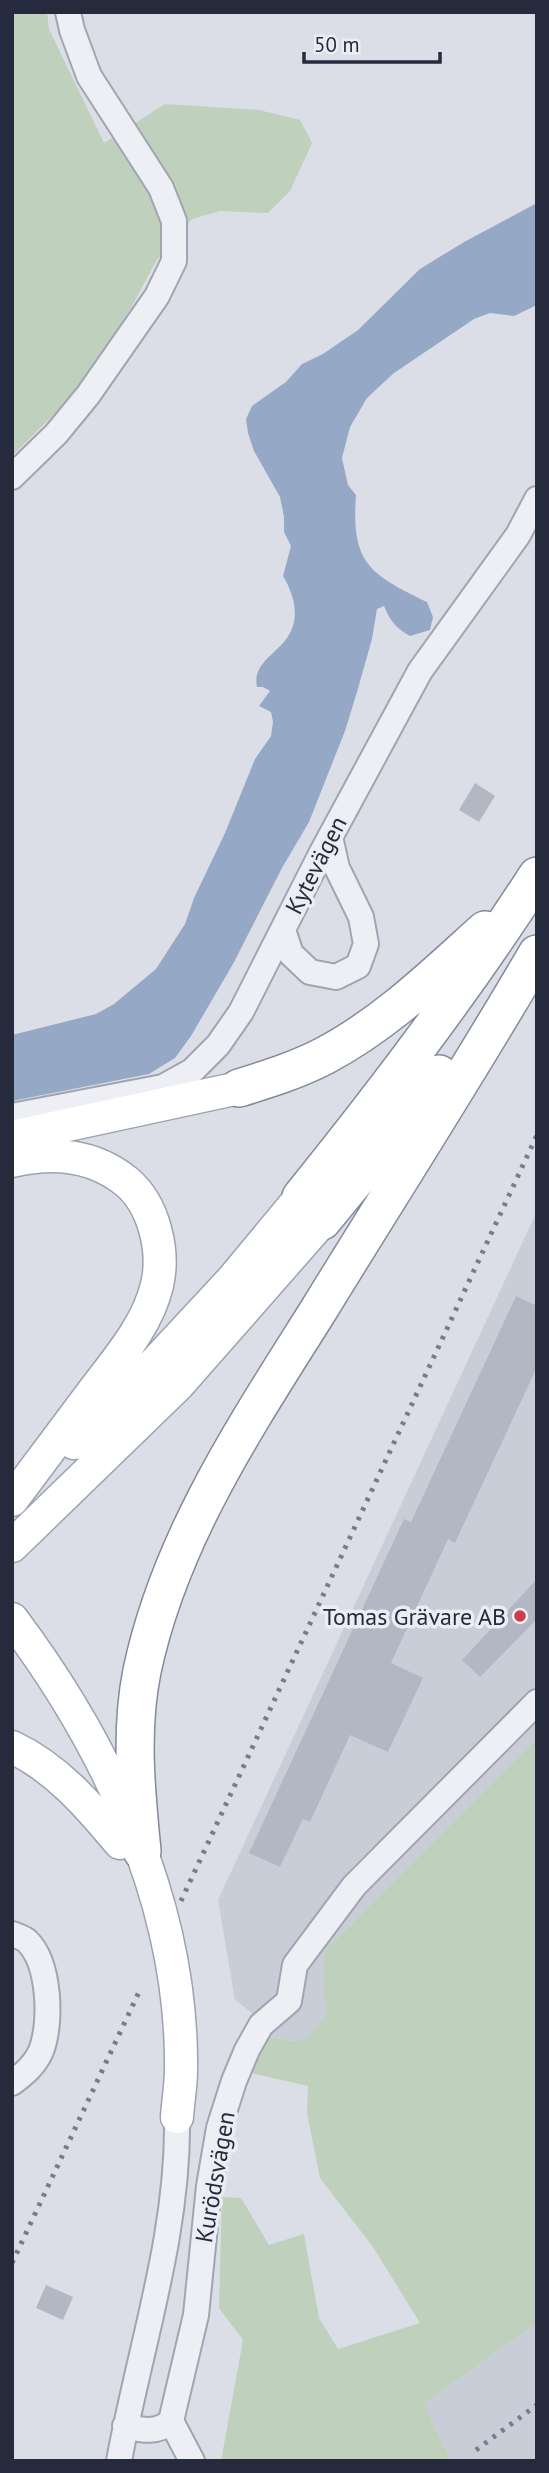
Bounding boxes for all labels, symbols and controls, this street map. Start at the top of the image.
scale bar [304,21,440,65]
text: 50 m [314,31,360,58]
street label: Kytevägen [278,811,354,919]
place label: Tomas Grävare AB [323,1601,506,1632]
marker: Tomas Grävare AB [512,1608,528,1624]
street label: Kurödsvägen [188,2109,242,2245]

